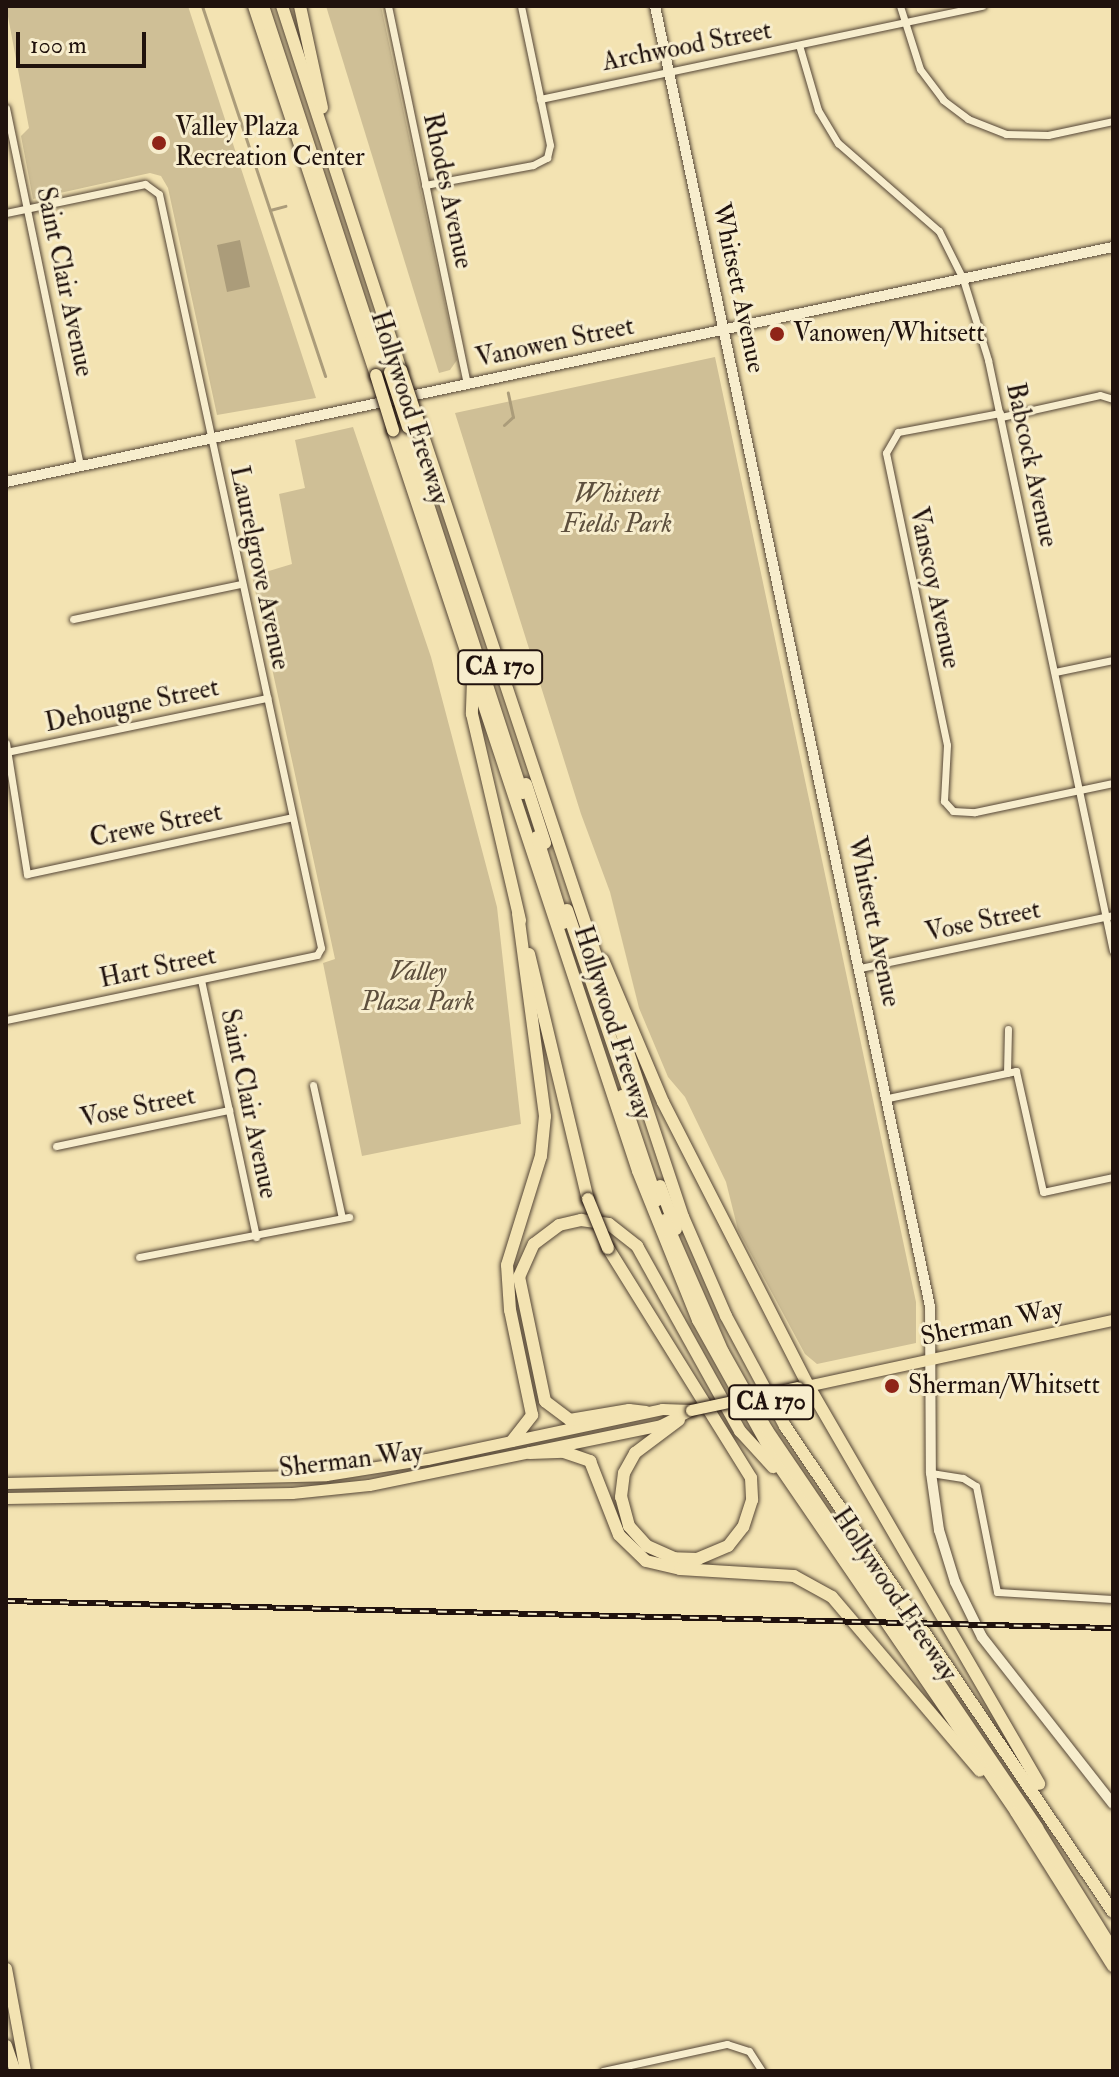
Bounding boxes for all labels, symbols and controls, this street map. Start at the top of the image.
street label: Archwood Street [600,15,774,79]
scale bar [20,16,150,66]
text: 100 m [30,30,87,61]
street label: Rhodes Avenue [415,110,479,272]
place label: Valley Plaza Recreation Center [175,112,365,174]
marker: Valley Plaza Recreation Center [150,134,168,152]
street label: Saint Clair Avenue [29,184,99,380]
street label: Whitsett Avenue [705,200,771,376]
street label: Hollywood Freeway [363,307,455,509]
street label: Vanowen Street [473,311,637,375]
place label: Vanowen/Whitsett [793,318,985,350]
marker: Vanowen/Whitsett [768,325,786,343]
street label: Babcock Avenue [998,380,1064,550]
street label: Laurelgrove Avenue [222,463,296,673]
park label: Whitsett Fields Park [562,479,672,540]
street label: Vanscoy Avenue [902,504,966,672]
road number: CA 170 [456,647,544,687]
street label: Dehougne Street [42,672,222,740]
street label: Crewe Street [87,797,225,855]
street label: Whitsett Avenue [840,834,906,1010]
street label: Vose Street [923,895,1043,949]
street label: Hollywood Freeway [566,922,658,1124]
street label: Hart Street [97,940,219,996]
park label: Valley Plaza Park [361,957,475,1018]
street label: Saint Clair Avenue [213,1006,283,1202]
street label: Vose Street [78,1081,198,1135]
street label: Sherman Way [918,1293,1066,1353]
place label: Sherman/Whitsett [908,1370,1100,1402]
marker: Sherman/Whitsett [883,1377,901,1395]
road number: CA 170 [727,1382,815,1422]
street label: Sherman Way [277,1437,425,1485]
street label: Hollywood Freeway [825,1503,963,1687]

